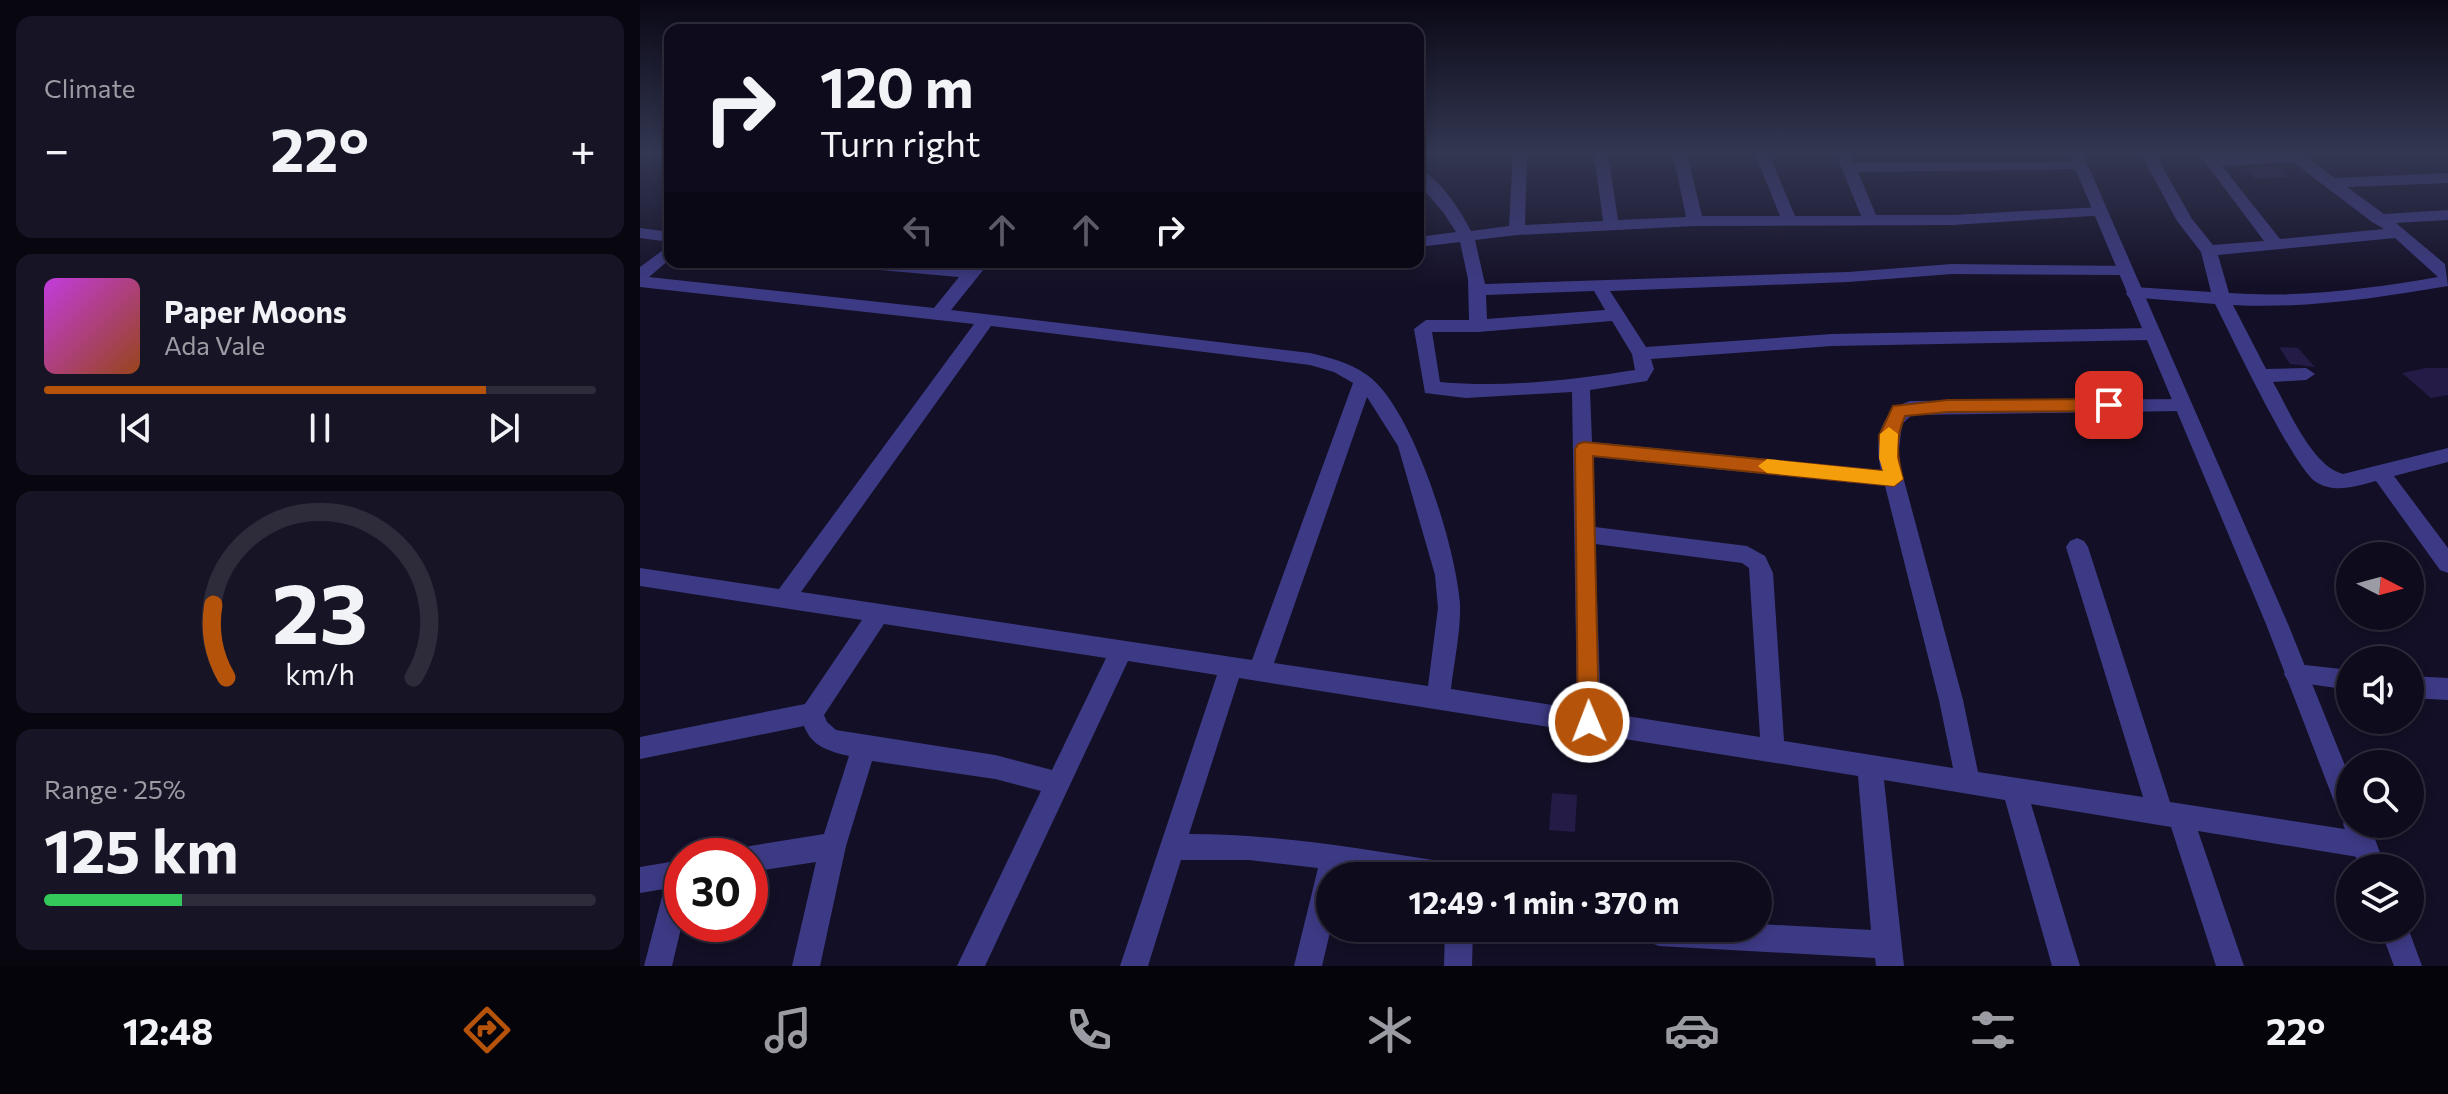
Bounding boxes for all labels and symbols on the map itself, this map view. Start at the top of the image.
pin [2075,371,2143,439]
north arrow [2336,542,2424,630]
position arrow [1547,680,1631,764]
speed limit sign: 30 [664,838,768,942]

